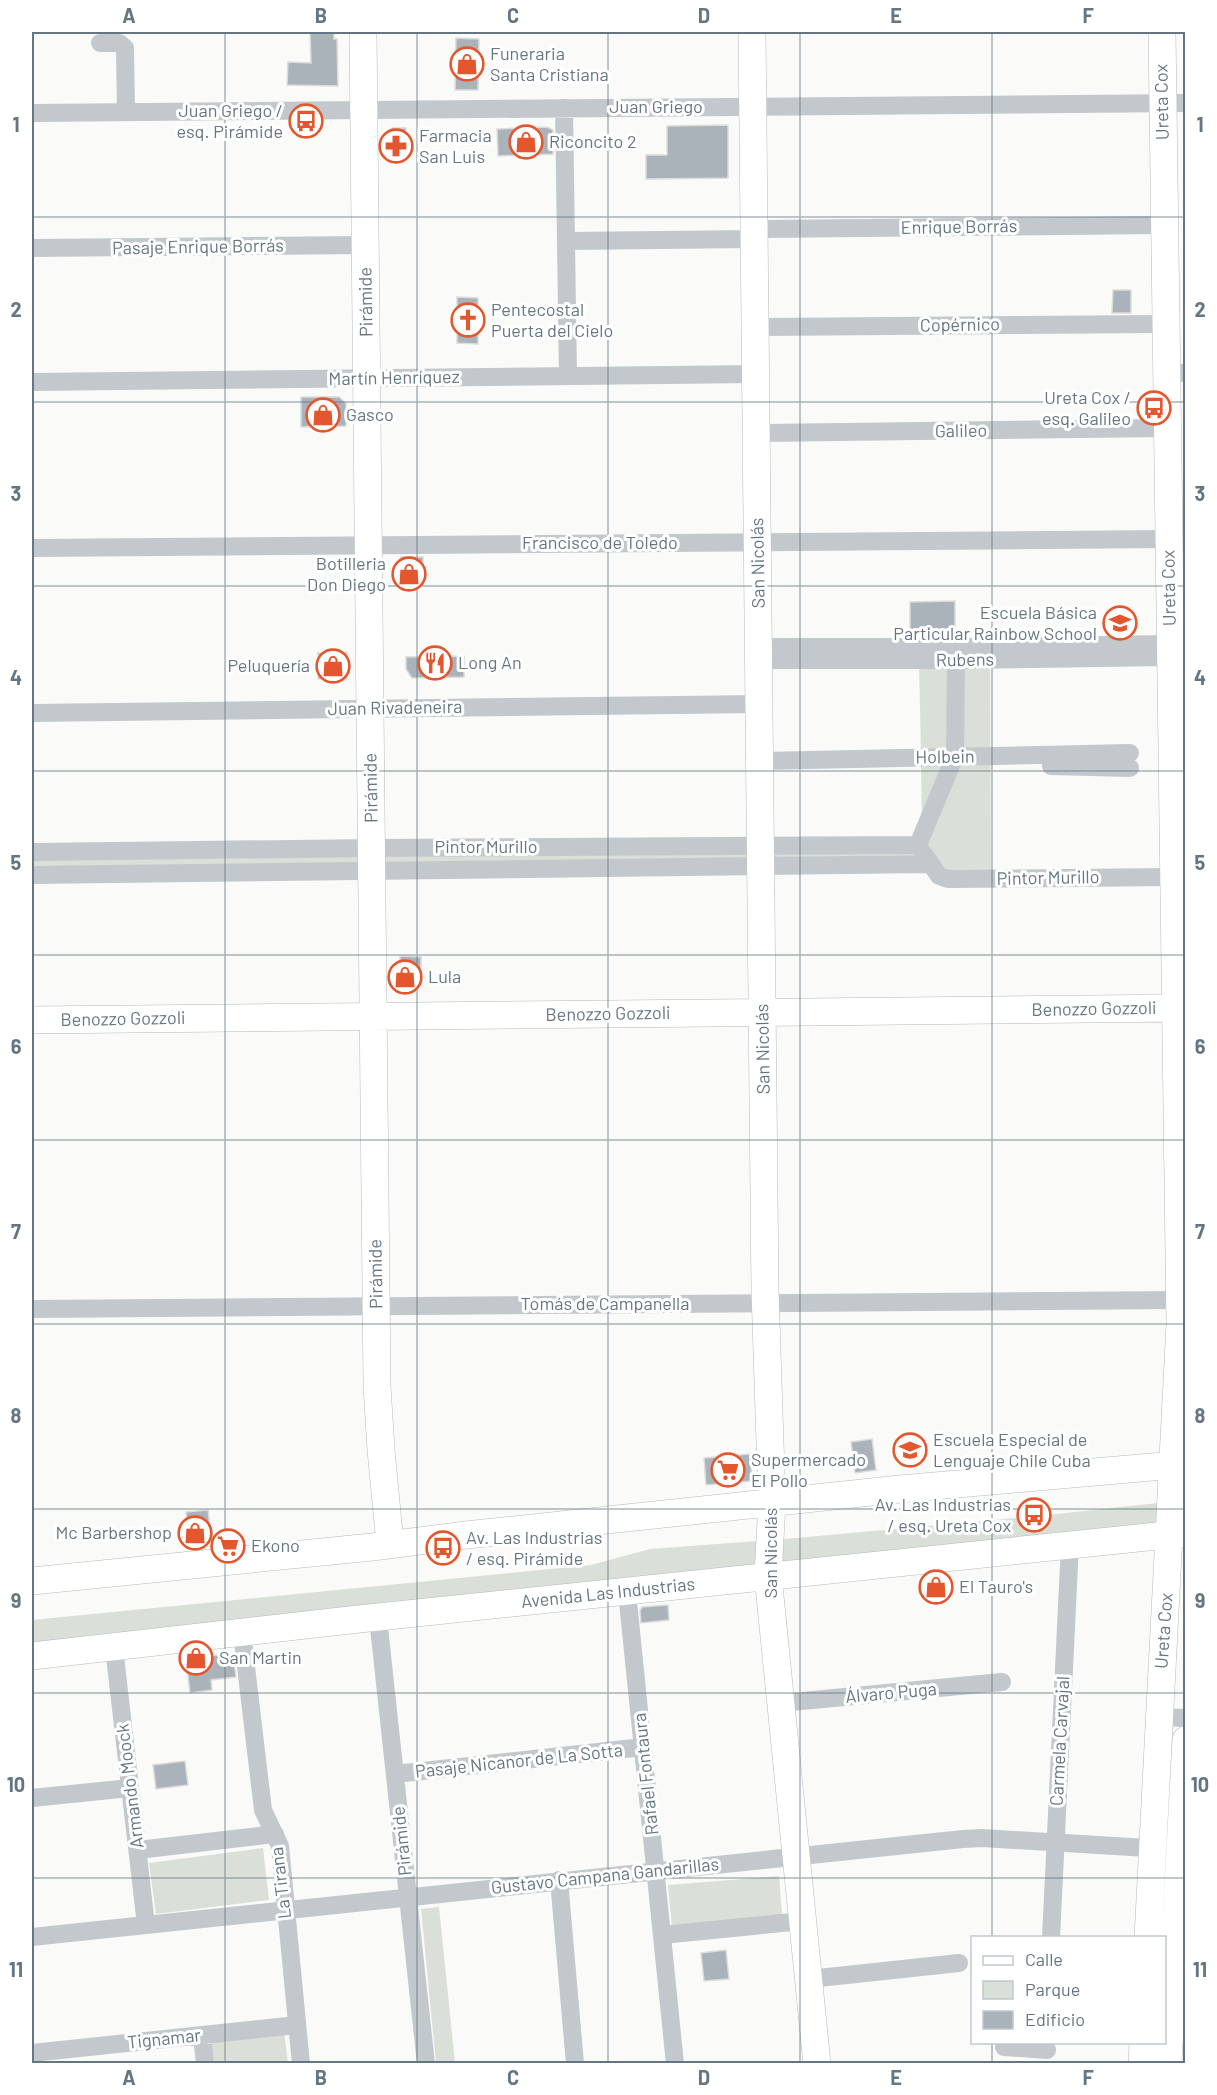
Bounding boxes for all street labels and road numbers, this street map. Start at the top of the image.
street label: Ureta Cox [1149,63,1173,140]
street label: Juan Griego [609,95,703,117]
street label: Enrique Borrás [901,214,1017,238]
street label: Pasaje Enrique Borrás [112,234,284,258]
street label: Pirámide [353,267,377,337]
street label: Copérnico [920,312,1000,336]
street label: Martín Henríquez [328,365,460,389]
street label: Galileo [935,419,987,441]
street label: San Nicolás [745,517,769,609]
street label: Francisco de Toledo [522,531,678,553]
street label: Ureta Cox [1156,549,1180,626]
street label: Rubens [936,647,994,671]
street label: Juan Rivadeneira [328,695,462,719]
street label: Holbein [915,744,975,768]
street label: Pirámide [358,753,382,823]
street label: Pintor Murillo [435,835,537,857]
street label: Pintor Murillo [996,865,1100,889]
street label: Benozzo Gozzoli [1031,996,1157,1020]
street label: Benozzo Gozzoli [545,1001,671,1025]
street label: San Nicolás [750,1003,774,1095]
street label: Benozzo Gozzoli [60,1006,186,1030]
street label: Pirámide [363,1239,387,1309]
street label: Tomás de Campanella [521,1292,689,1314]
street label: San Nicolás [759,1508,781,1598]
street label: Avenida Las Industrias [520,1572,696,1612]
street label: Ureta Cox [1149,1592,1177,1670]
street label: Carmela Carvajal [1045,1675,1073,1807]
street label: Álvaro Puga [844,1677,938,1707]
street label: Rafael Fontaura [628,1712,662,1836]
street label: Armando Moock [110,1723,148,1850]
street label: Pasaje Nicanor de La Sotta [414,1738,624,1782]
street label: Pirámide [386,1805,416,1877]
street label: La Tirana [265,1846,295,1920]
street label: Gustavo Campana Gandarillas [490,1852,720,1898]
street label: Tignamar [126,2023,202,2053]

